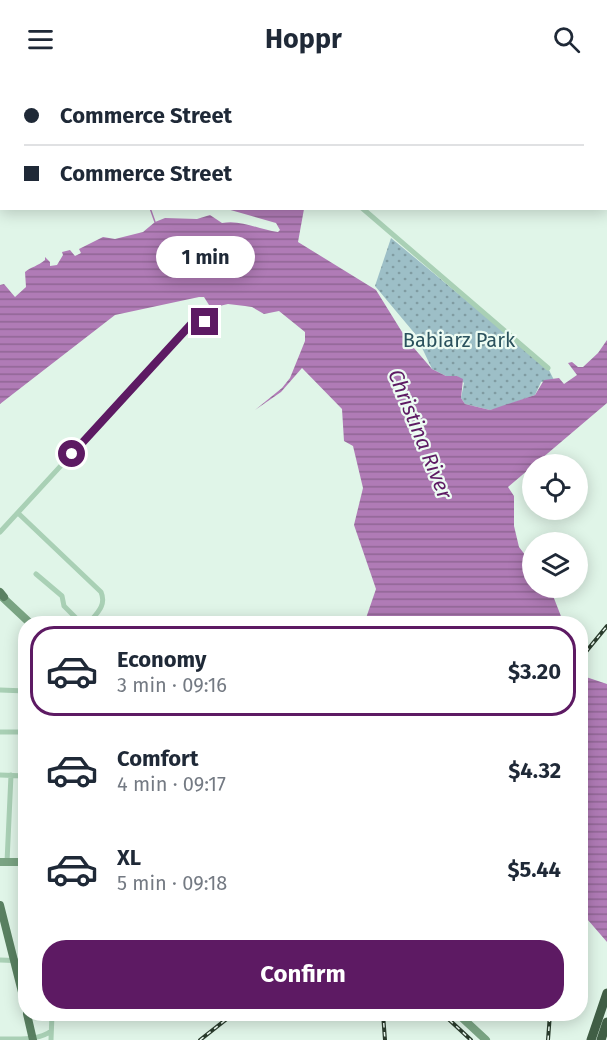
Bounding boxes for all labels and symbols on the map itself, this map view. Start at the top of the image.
callout: 1 min [156,235,254,277]
route end [191,308,218,335]
park label: Babiarz Park [403,328,516,352]
water label: Christina River [382,365,458,504]
route start [58,440,85,467]

